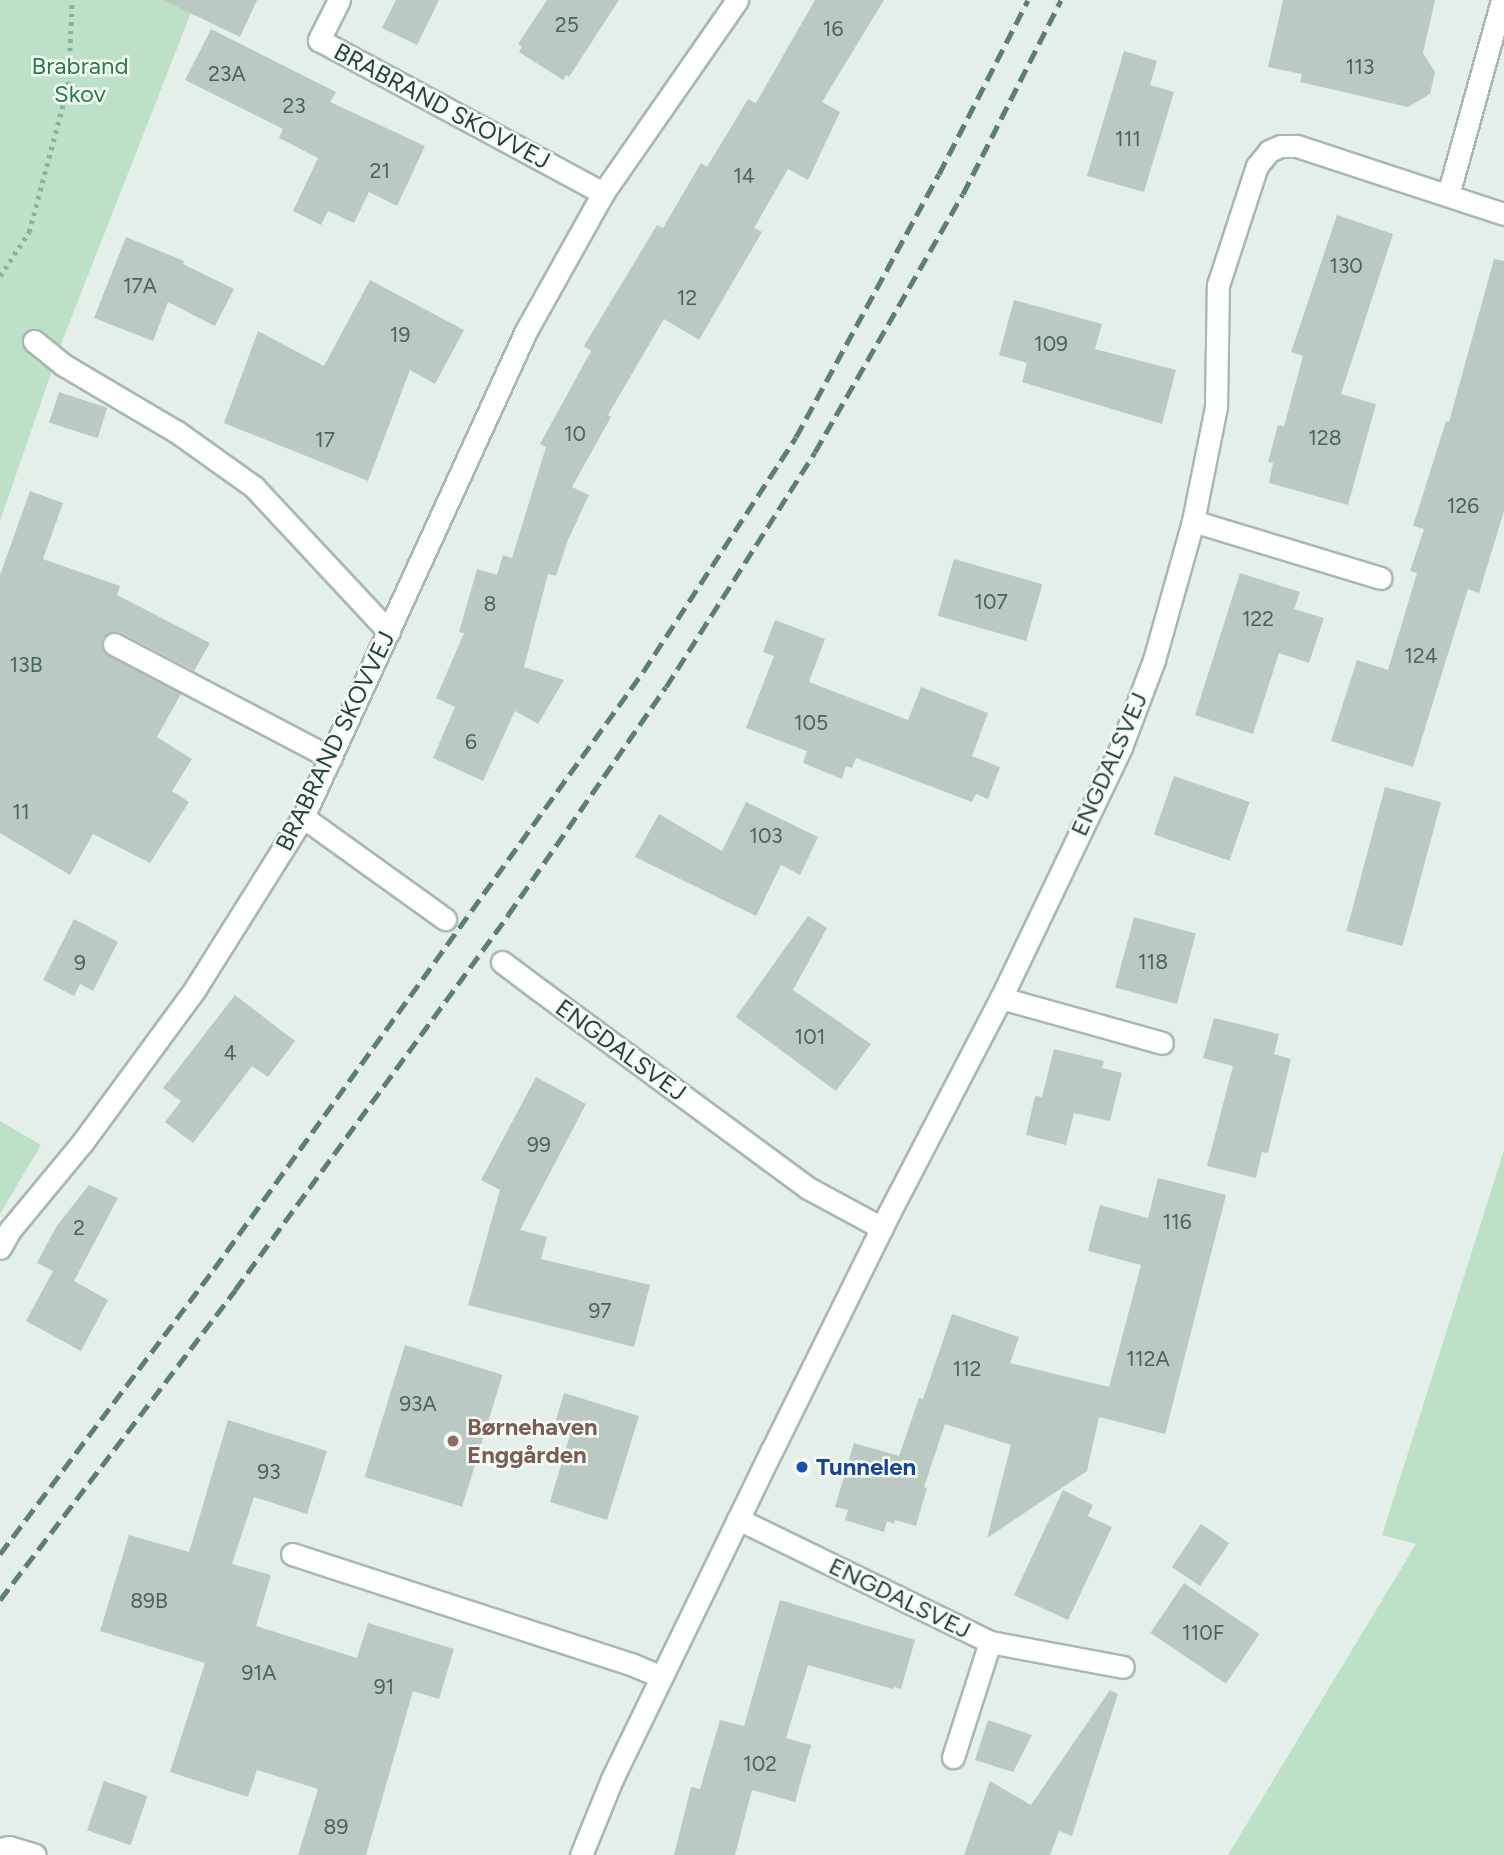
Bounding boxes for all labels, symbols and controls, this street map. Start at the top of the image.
house number: 25 [555,12,579,38]
house number: 16 [823,16,843,42]
street label: BRABRAND SKOVVEJ [329,37,555,175]
park label: Brabrand Skov [32,52,128,108]
house number: 113 [1346,54,1374,80]
house number: 23A [208,61,246,87]
house number: 23 [282,93,306,119]
house number: 111 [1115,126,1141,152]
house number: 21 [370,158,390,184]
house number: 14 [733,163,755,189]
house number: 130 [1329,253,1363,279]
house number: 17A [123,273,157,299]
house number: 12 [677,285,697,311]
house number: 19 [390,322,410,348]
house number: 109 [1034,331,1068,357]
house number: 10 [564,421,586,447]
house number: 128 [1308,425,1342,451]
house number: 17 [315,427,335,453]
house number: 126 [1447,493,1479,519]
house number: 107 [974,589,1008,615]
house number: 8 [484,591,496,617]
house number: 122 [1242,606,1274,632]
street label: BRABRAND SKOVVEJ [269,627,401,855]
house number: 124 [1404,643,1438,669]
house number: 13B [10,652,42,678]
street label: ENGDALSVEJ [1064,688,1154,840]
house number: 105 [794,710,828,736]
house number: 6 [465,729,477,755]
house number: 11 [12,799,30,825]
house number: 103 [749,823,783,849]
house number: 118 [1138,949,1168,975]
house number: 9 [74,950,86,976]
street label: ENGDALSVEJ [550,993,692,1107]
house number: 101 [795,1024,825,1050]
house number: 4 [223,1040,237,1066]
house number: 99 [527,1132,551,1158]
house number: 116 [1162,1209,1192,1235]
house number: 2 [73,1215,85,1241]
house number: 97 [588,1298,612,1324]
house number: 112A [1126,1346,1170,1372]
house number: 112 [952,1356,982,1382]
house number: 93A [399,1391,437,1417]
place label: Børnehaven Enggården [467,1413,598,1469]
marker: Børnehaven Enggården [445,1433,461,1449]
place label: Tunnelen [816,1453,916,1481]
house number: 93 [257,1459,281,1485]
marker: Tunnelen [794,1459,810,1475]
street label: ENGDALSVEJ [824,1551,976,1645]
house number: 89B [130,1588,168,1614]
house number: 110F [1182,1620,1224,1646]
house number: 91A [242,1660,276,1686]
house number: 91 [374,1674,394,1700]
house number: 102 [743,1751,777,1777]
house number: 89 [324,1814,348,1840]

